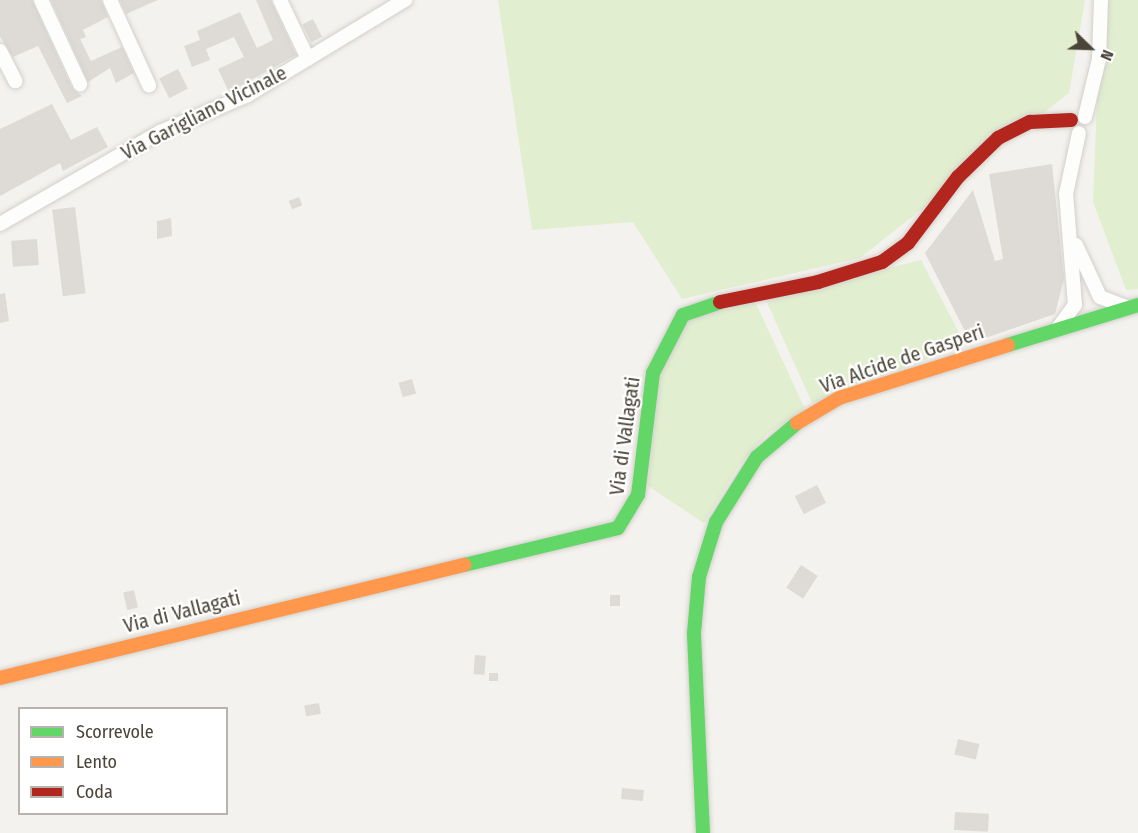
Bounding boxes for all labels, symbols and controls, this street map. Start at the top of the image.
north arrow [1060,18,1120,78]
text: N [1096,47,1118,63]
street label: Via Garigliano Vicinale [117,61,291,165]
street label: Via Alcide de Gasperi [817,320,987,398]
street label: Via di Vallagati [605,375,645,497]
street label: Via di Vallagati [121,586,243,638]
legend [18,707,228,815]
text: Scorrevole [76,721,154,743]
text: Lento [76,751,117,773]
text: Coda [76,781,113,803]

